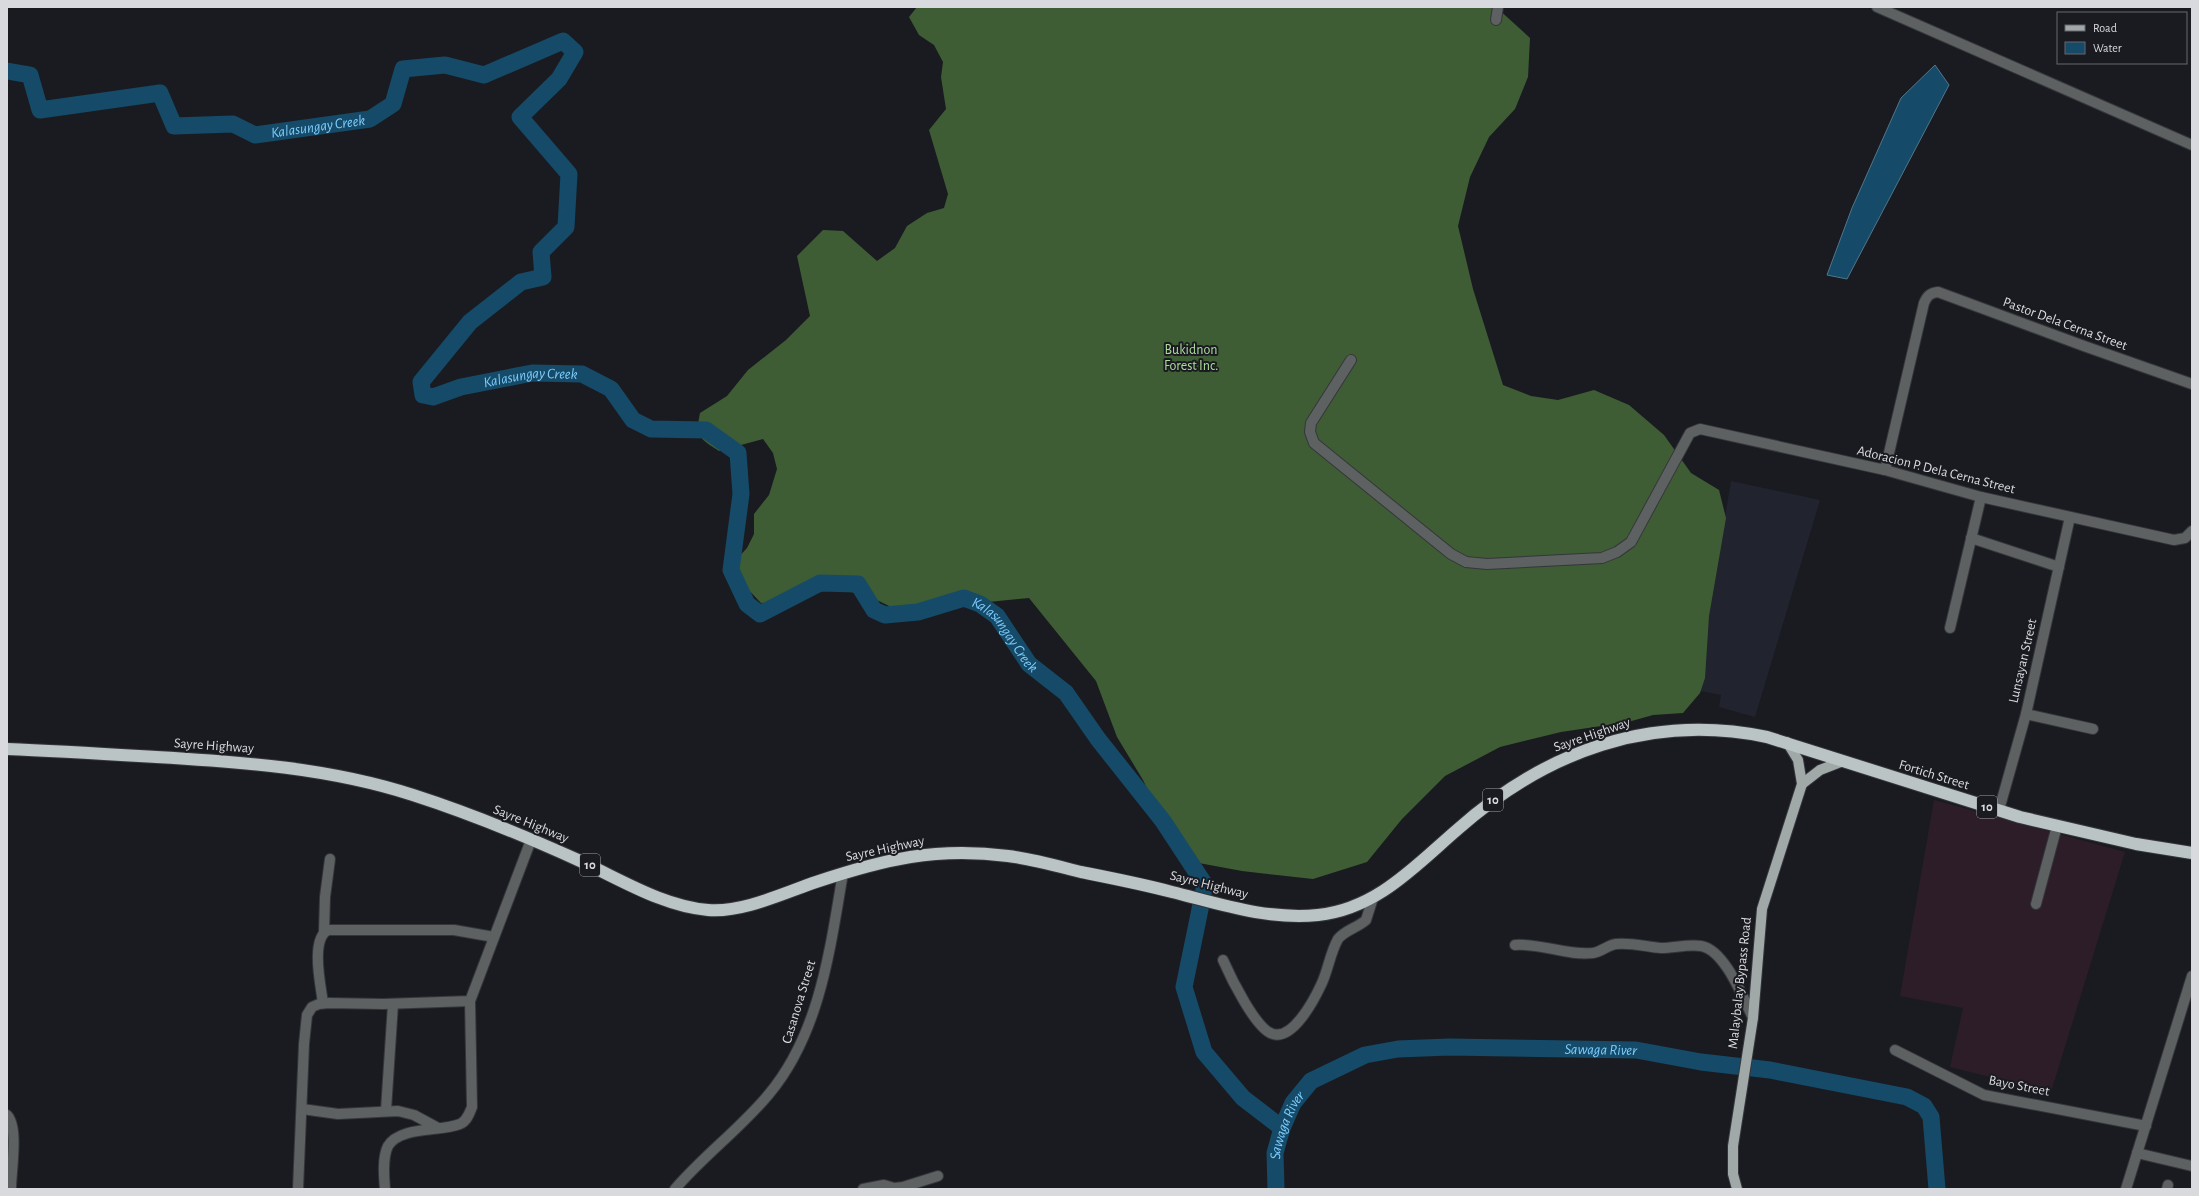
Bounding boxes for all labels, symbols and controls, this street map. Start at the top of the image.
legend [2057,12,2187,64]
text: Road [2093,22,2117,34]
text: Water [2093,42,2122,54]
water label: Kalasungay Creek [270,112,366,140]
street label: Pastor Dela Cerna Street [2001,295,2129,353]
park label: Bukidnon Forest Inc. [1164,343,1218,373]
water label: Kalasungay Creek [482,366,578,390]
street label: Adoracion P. Dela Cerna Street [1855,444,2017,497]
water label: Kalasungay Creek [970,594,1040,675]
street label: Lunsayan Street [2006,617,2040,705]
street label: Sayre Highway [1552,715,1632,755]
street label: Sayre Highway [174,736,254,756]
street label: Fortich Street [1897,758,1971,792]
road number: 10 [1483,789,1503,811]
road number: 10 [1977,796,1997,818]
street label: Sayre Highway [491,802,571,846]
street label: Sayre Highway [844,834,926,864]
road number: 10 [580,854,600,876]
street label: Sayre Highway [1168,869,1250,901]
street label: Malaybalay Bypass Road [1726,916,1754,1050]
street label: Casanova Street [780,958,819,1045]
water label: Sawaga River [1564,1041,1638,1058]
street label: Bayo Street [1987,1073,2051,1099]
water label: Sawaga River [1267,1087,1308,1159]

